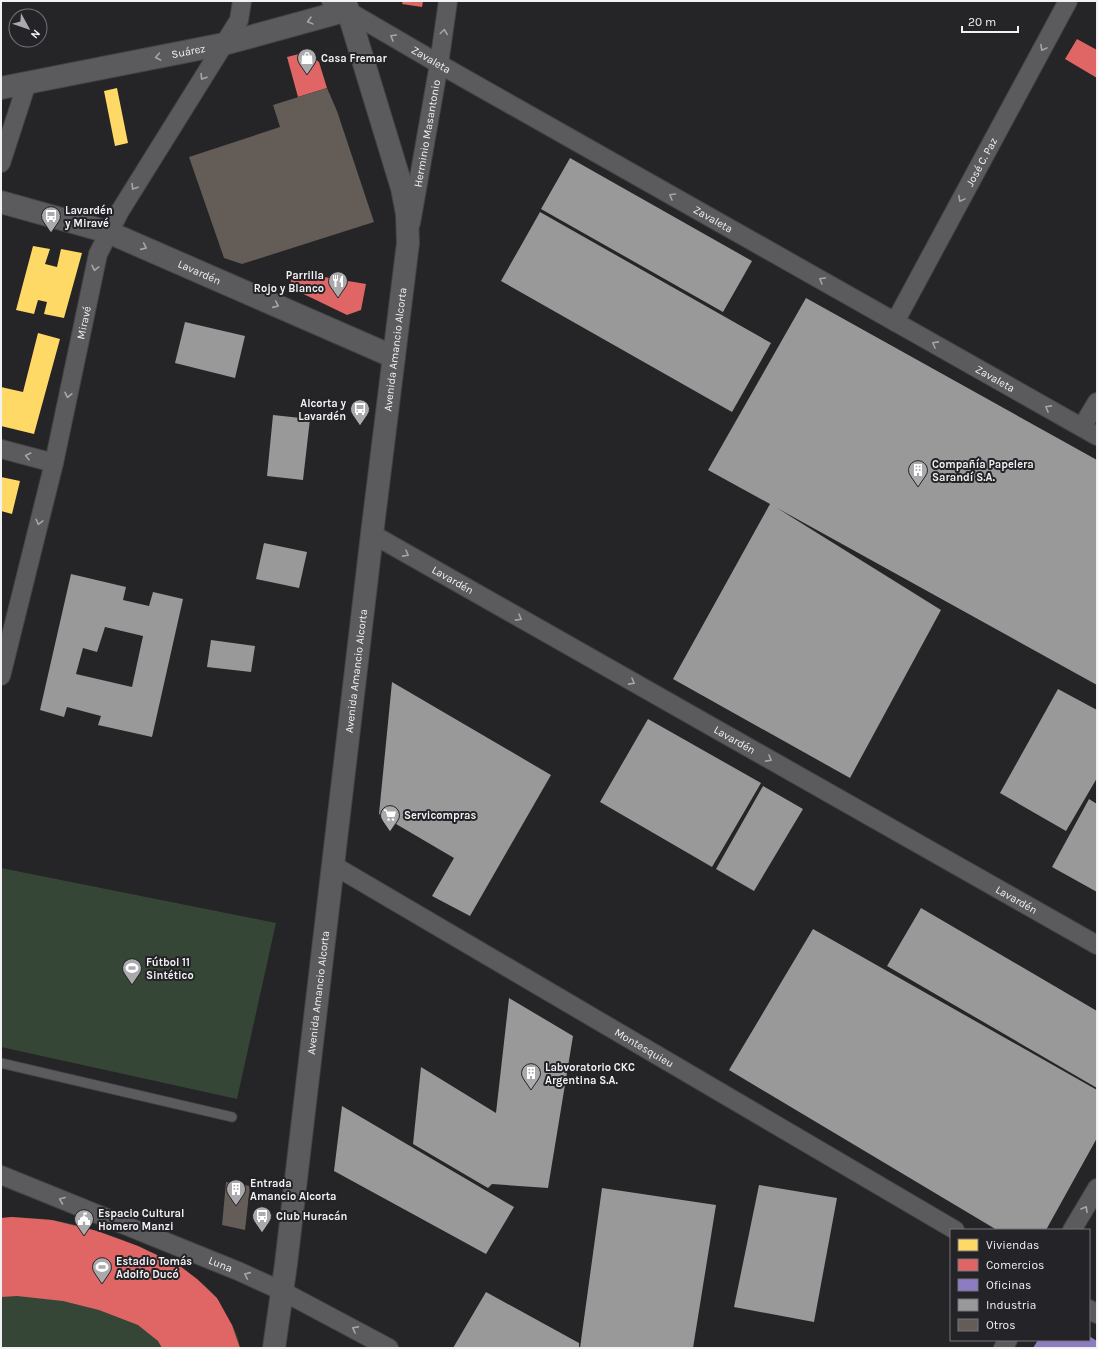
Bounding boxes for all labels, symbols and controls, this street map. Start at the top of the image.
north arrow [8,8,48,48]
scale bar [962,8,1018,34]
text: 20 m [968,15,996,29]
one-way arrow [307,16,313,24]
text: N [28,27,43,41]
one-way arrow [439,29,448,35]
one-way arrow [390,34,397,42]
street label: Suárez [170,42,207,61]
street label: Zavaleta [409,43,453,76]
one-way arrow [1040,44,1047,51]
shop icon: Casa Fremar [296,47,318,75]
one-way arrow [155,52,161,61]
place label: Casa Fremar [321,52,387,65]
one-way arrow [200,73,208,80]
street label: Herminio Masantonio [411,79,443,188]
street label: José C. Paz [963,135,1000,189]
one-way arrow [131,183,139,190]
one-way arrow [669,193,676,200]
one-way arrow [959,195,966,202]
street label: Zavaleta [691,203,735,236]
place label: Lavardén y Miravé [65,204,113,230]
bus stop icon: Lavardén y Miravé [40,205,62,233]
one-way arrow [140,243,147,251]
street label: Lavardén [176,257,223,288]
one-way arrow [92,265,100,271]
place label: Parrilla Rojo y Blanco [254,269,324,295]
restaurant icon: Parrilla Rojo y Blanco [327,270,349,298]
one-way arrow [819,278,826,285]
street label: Avenida Amancio Alcorta [381,287,409,412]
one-way arrow [272,300,279,308]
street label: Miravé [74,304,94,341]
one-way arrow [932,342,939,349]
street label: Zavaleta [973,363,1017,395]
one-way arrow [65,392,73,399]
place label: Alcorta y Lavardén [298,397,346,423]
bus stop icon: Alcorta y Lavardén [349,398,371,426]
one-way arrow [1045,406,1052,413]
one-way arrow [24,452,31,461]
place label: Compañía Papelera Sarandí S.A. [932,458,1034,484]
building icon: Compañía Papelera Sarandí S.A. [907,459,929,487]
one-way arrow [36,519,44,525]
one-way arrow [401,549,409,556]
street label: Lavardén [430,563,476,597]
street label: Avenida Amancio Alcorta [343,608,370,734]
one-way arrow [515,613,522,620]
one-way arrow [628,677,635,684]
street label: Lavardén [711,723,758,757]
one-way arrow [765,755,772,762]
supermarket icon: Servicompras [379,804,401,832]
place label: Servicompras [404,809,476,822]
street label: Lavardén [993,883,1039,917]
street label: Avenida Amancio Alcorta [305,930,332,1055]
place label: Fútbol 11 Sintético [146,956,194,982]
sports icon: Fútbol 11 Sintético [121,957,143,985]
street label: Montesquieu [612,1026,676,1071]
place label: Labvoratorio CKC Argentina S.A. [545,1061,635,1087]
building icon: Labvoratorio CKC Argentina S.A. [520,1062,542,1090]
place label: Entrada Amancio Alcorta [250,1177,336,1203]
building icon: Entrada Amancio Alcorta [225,1178,247,1206]
one-way arrow [58,1197,66,1205]
bus stop icon: Club Huracán [251,1205,273,1233]
one-way arrow [1080,1206,1087,1213]
place label: Espacio Cultural Homero Manzi [98,1207,184,1233]
public building icon: Espacio Cultural Homero Manzi [73,1208,95,1236]
place label: Club Huracán [276,1210,347,1223]
legend [950,1229,1090,1341]
text: Viviendas [986,1238,1039,1252]
street label: Luna [207,1254,234,1275]
place label: Estadio Tomás Adolfo Ducó [116,1255,192,1281]
sports icon: Estadio Tomás Adolfo Ducó [91,1256,113,1284]
text: Comercios [986,1258,1044,1272]
one-way arrow [243,1272,251,1280]
text: Oficinas [986,1278,1031,1292]
text: Industria [986,1298,1036,1312]
text: Otros [986,1318,1015,1332]
one-way arrow [352,1327,359,1334]

